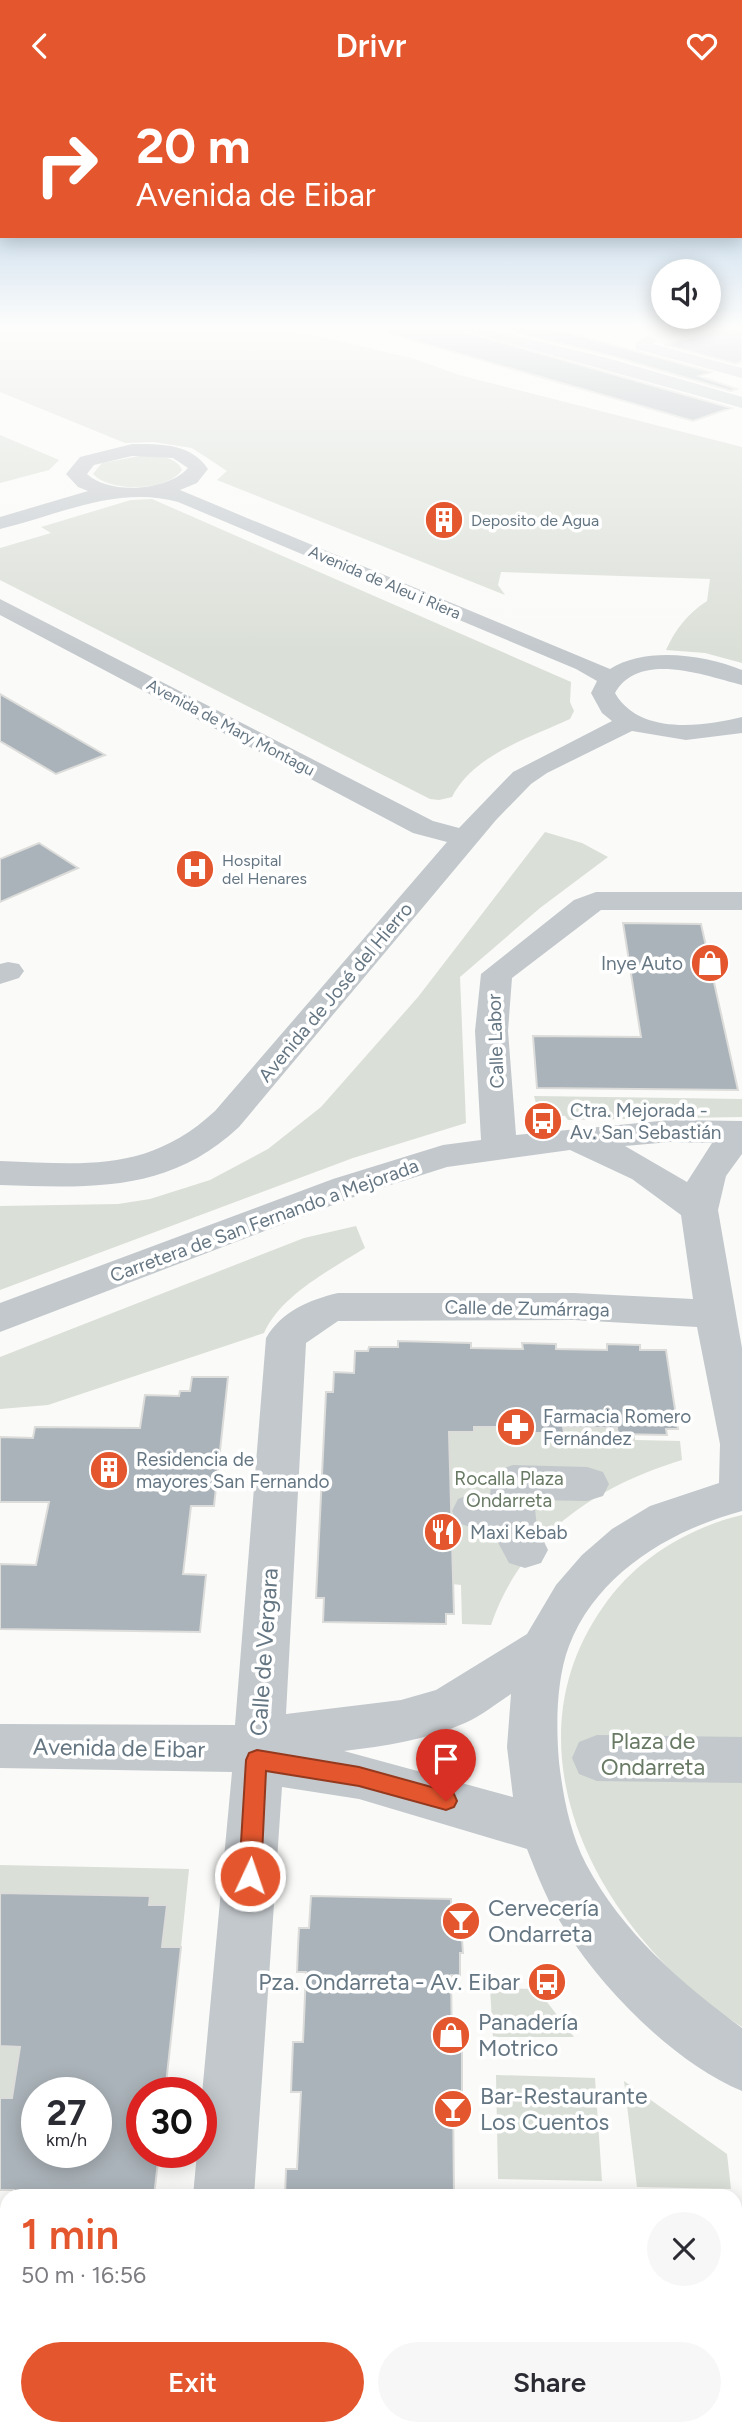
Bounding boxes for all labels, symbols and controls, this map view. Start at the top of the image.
icon: back [21,27,59,65]
text: Drivr [336,27,406,65]
icon: heart [683,27,721,65]
text: 20 m [136,116,251,175]
icon: right [21,119,112,210]
text: Avenida de Eibar [136,176,376,214]
map controls [651,259,721,329]
button: sound [651,259,721,329]
building icon: Deposito de Agua [423,499,465,541]
place label: Deposito de Agua [471,511,599,530]
street label: Avenida de Aleu i Riera [306,542,464,623]
street label: Avenida de Mary Montagu [144,675,318,780]
hospital icon: Hospital del Henares [174,848,216,890]
place label: Hospital del Henares [222,851,307,888]
street label: Avenida de José del Hierro [253,898,417,1087]
shop icon: Inye Auto [689,942,731,984]
place label: Inye Auto [601,952,683,975]
street label: Calle Labor [482,993,509,1089]
place label: Ctra. Mejorada - Av. San Sebastián [570,1099,721,1144]
bus stop icon: Ctra. Mejorada - Av. San Sebastián [522,1100,564,1142]
street label: Carretera de San Fernando a Mejorada [107,1154,421,1287]
street label: Calle de Zumárraga [444,1296,610,1321]
place label: Farmacia Romero Fernández [543,1405,691,1450]
pharmacy icon: Farmacia Romero Fernández [495,1406,537,1448]
place label: Residencia de mayores San Fernando [136,1448,330,1493]
building icon: Residencia de mayores San Fernando [88,1449,130,1491]
park label: Rocalla Plaza Ondarreta [454,1467,564,1512]
restaurant icon: Maxi Kebab [422,1511,464,1553]
place label: Maxi Kebab [470,1521,568,1544]
street label: Calle de Vergara [244,1567,284,1737]
park label: Plaza de Ondarreta [601,1727,705,1781]
pin [416,1729,476,1801]
street label: Avenida de Eibar [33,1732,206,1764]
icon: arrive [427,1740,465,1778]
position arrow [213,1839,287,1913]
place label: Cervecería Ondarreta [488,1894,599,1948]
bar icon: Cervecería Ondarreta [440,1900,482,1942]
bus stop icon: Pza. Ondarreta - Av. Eibar [526,1961,568,2003]
place label: Pza. Ondarreta - Av. Eibar [258,1968,520,1996]
place label: Panadería Motrico [478,2008,578,2062]
shop icon: Panadería Motrico [430,2014,472,2056]
speed limit sign: 30 [126,2077,217,2168]
place label: Bar-Restaurante Los Cuentos [480,2082,648,2136]
bar icon: Bar-Restaurante Los Cuentos [432,2088,474,2130]
text: 27 [47,2092,86,2134]
text: km/h [46,2129,87,2151]
text: 1 min [21,2209,119,2260]
button: close [647,2212,721,2286]
text: 50 m · 16:56 [21,2261,146,2289]
button: Exit [21,2342,364,2422]
button: Share [378,2342,721,2422]

